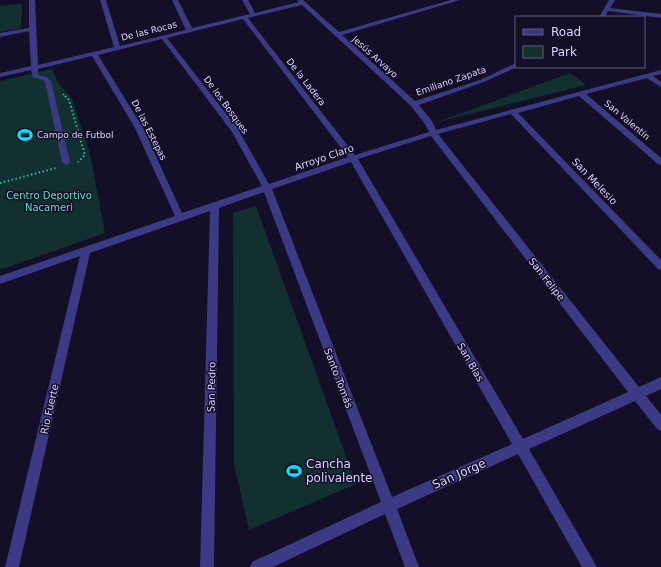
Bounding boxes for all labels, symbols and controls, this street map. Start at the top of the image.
legend [515,16,645,68]
street label: De las Rocas [120,19,178,43]
text: Road [551,25,581,39]
street label: Jesús Arvayo [349,33,400,80]
text: Park [551,45,577,59]
street label: De la Ladera [284,56,328,108]
street label: Emiliano Zapata [415,64,487,98]
street label: De los Bosques [202,74,250,136]
street label: De las Estepas [130,98,169,162]
street label: San Valentín [602,98,652,142]
sports icon: Campo de Futbol [16,126,34,144]
place label: Campo de Futbol [37,130,113,140]
street label: Arroyo Claro [293,142,355,173]
street label: San Melesio [570,156,619,207]
park label: Centro Deportivo Nacameri [6,190,92,213]
street label: San Felipe [526,256,567,303]
street label: San Blas [455,341,486,384]
street label: Santo Tomás [322,347,355,410]
street label: San Pedro [206,362,217,412]
street label: Rio Fuerte [38,383,61,435]
street label: San Jorge [430,456,488,492]
place label: Cancha polivalente [306,457,373,485]
sports icon: Cancha polivalente [285,462,303,480]

